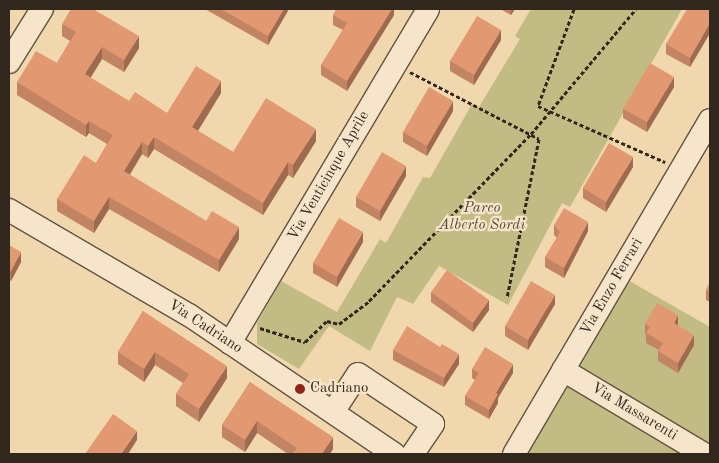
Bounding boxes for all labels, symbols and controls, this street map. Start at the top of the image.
street label: Via Venticinque Aprile [285,108,373,244]
park label: Parco Alberto Sordi [439,199,525,234]
street label: Via Enzo Ferrari [577,235,647,339]
street label: Via Cadriano [164,296,246,358]
street label: Via Massarenti [588,379,680,445]
place label: Cadriano [310,380,368,398]
marker: Cadriano [294,383,306,395]

